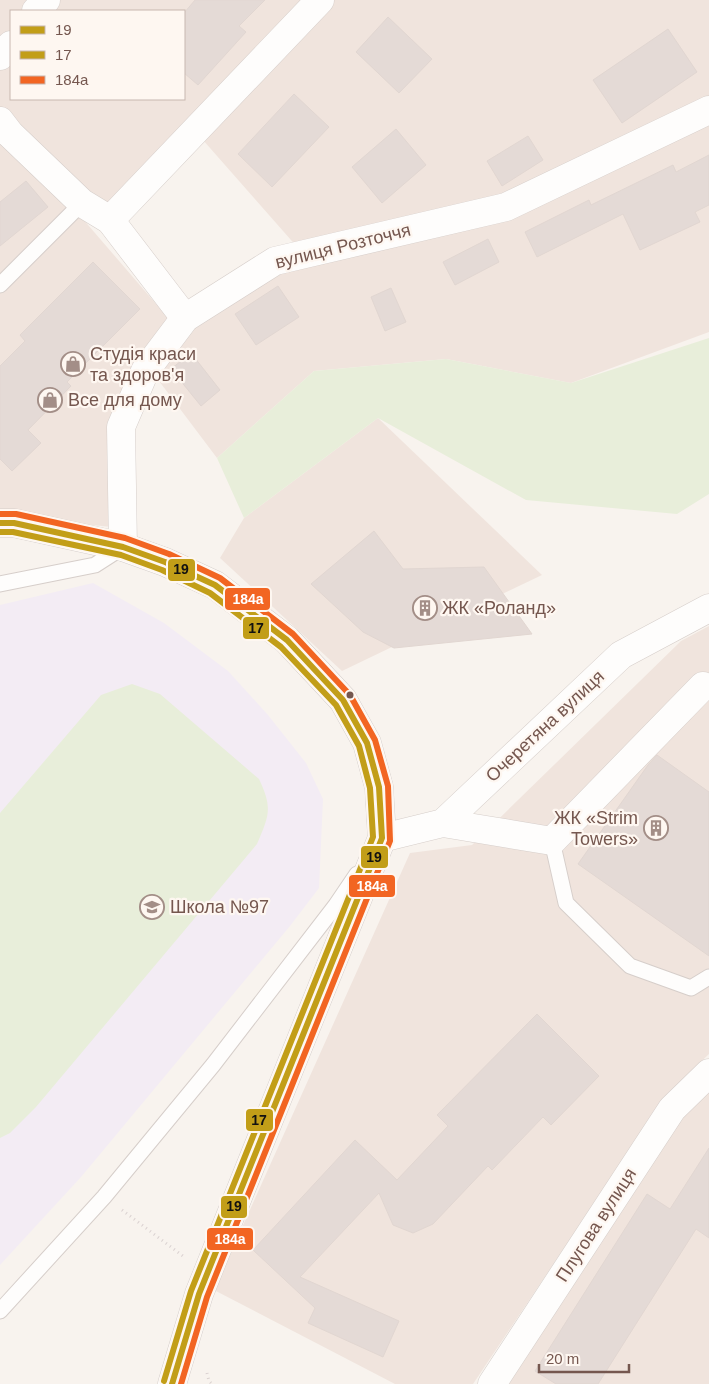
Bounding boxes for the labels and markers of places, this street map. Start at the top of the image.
place label: Студія краси та здоров'я [90,344,196,385]
shop icon: Студія краси та здоров'я [60,351,86,377]
shop icon: Все для дому [37,387,63,413]
place label: Все для дому [68,390,182,410]
building icon: ЖК «Роланд» [412,595,438,621]
place label: ЖК «Роланд» [442,598,556,618]
unlabelled marker [345,690,355,700]
place label: ЖК «Strim Towers» [554,808,638,849]
building icon: ЖК «Strim Towers» [643,815,669,841]
school or university icon: Школа №97 [139,894,165,920]
place label: Школа №97 [170,897,269,917]

